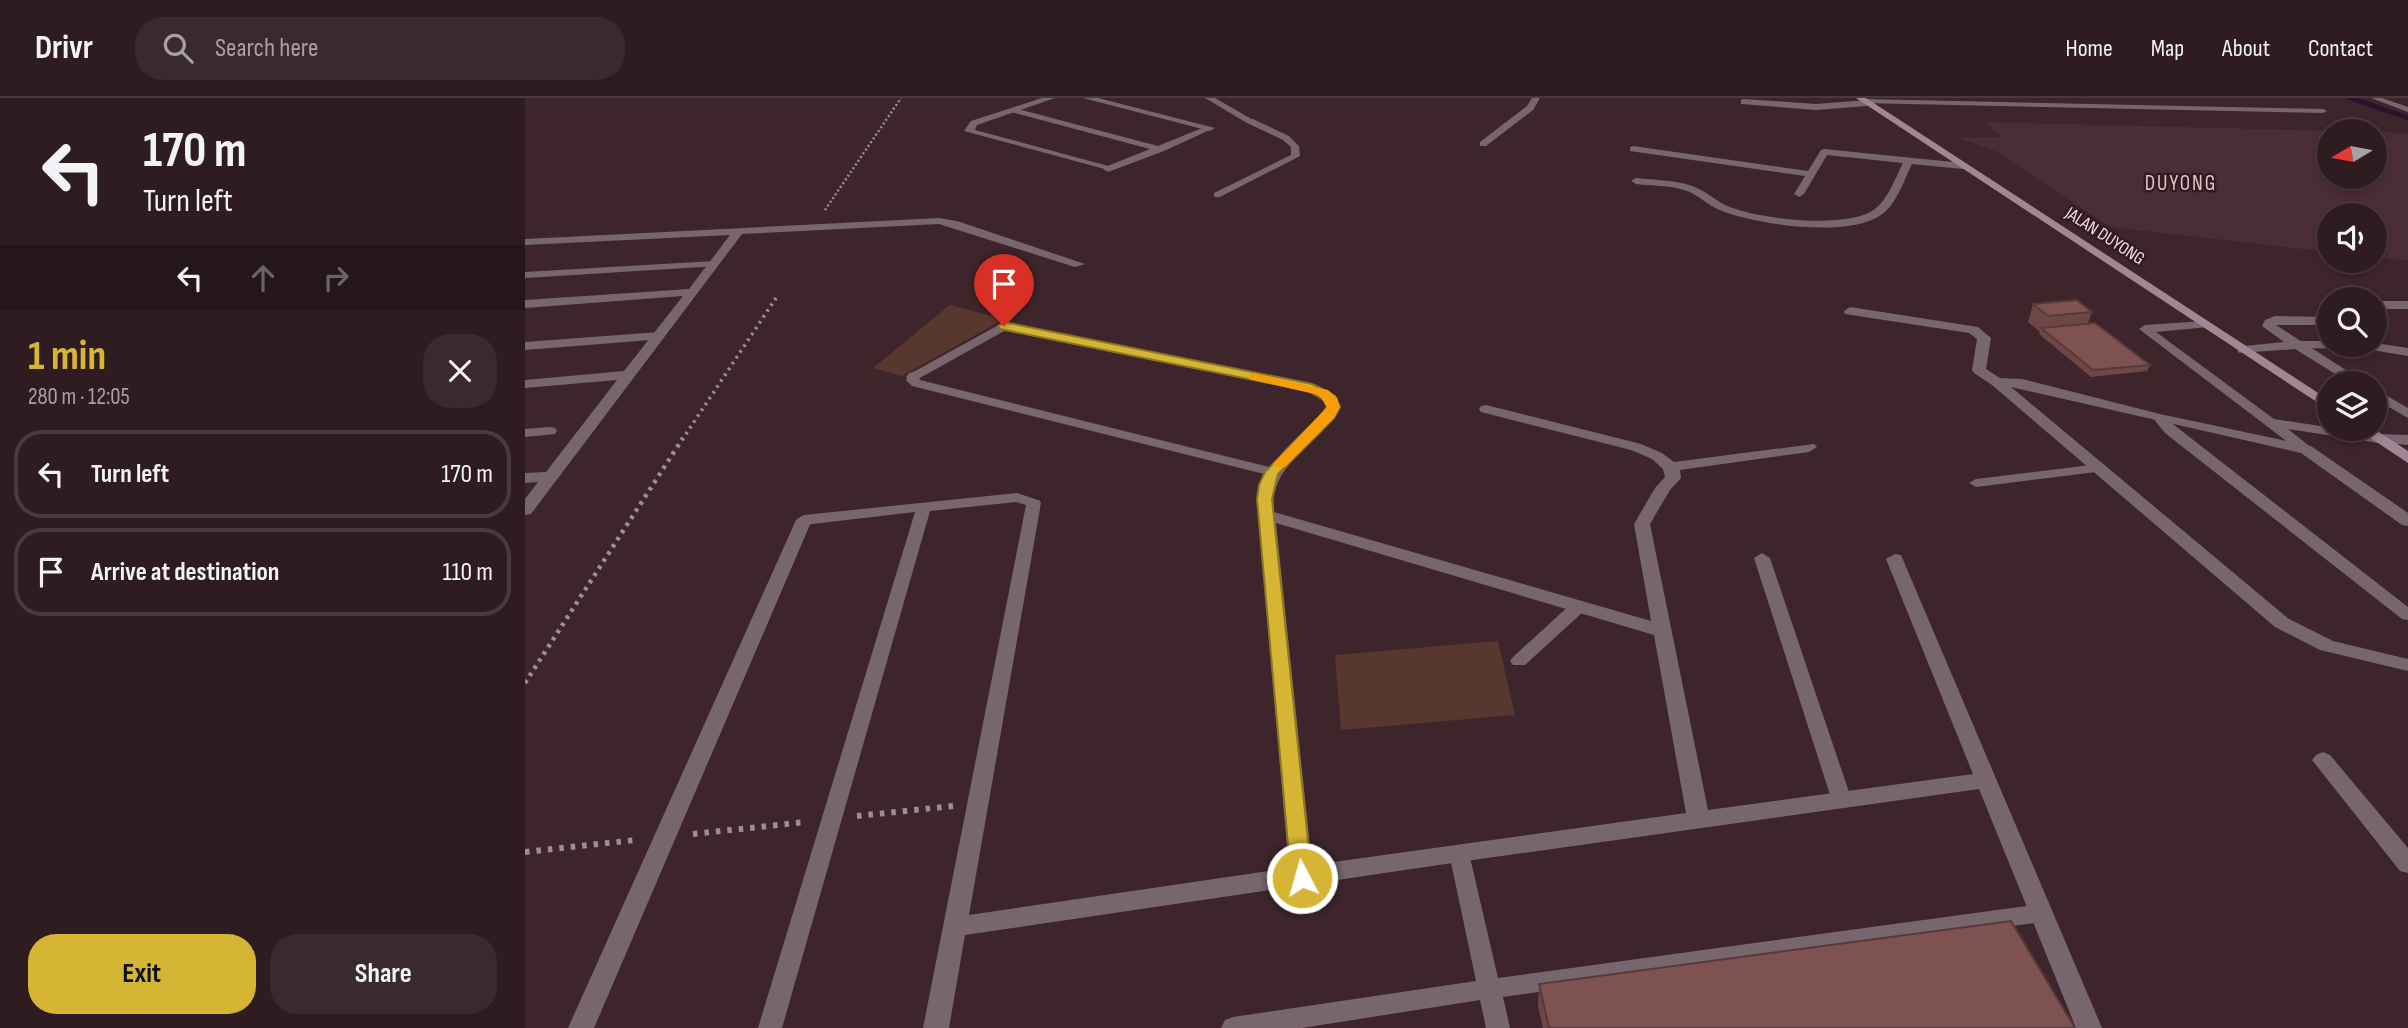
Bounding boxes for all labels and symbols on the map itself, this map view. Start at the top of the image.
north arrow [2317,119,2387,189]
district label: DUYONG [2145,171,2217,196]
street label: JALAN DUYONG [2061,202,2148,269]
pin [974,254,1034,326]
position arrow [1265,841,1339,915]

